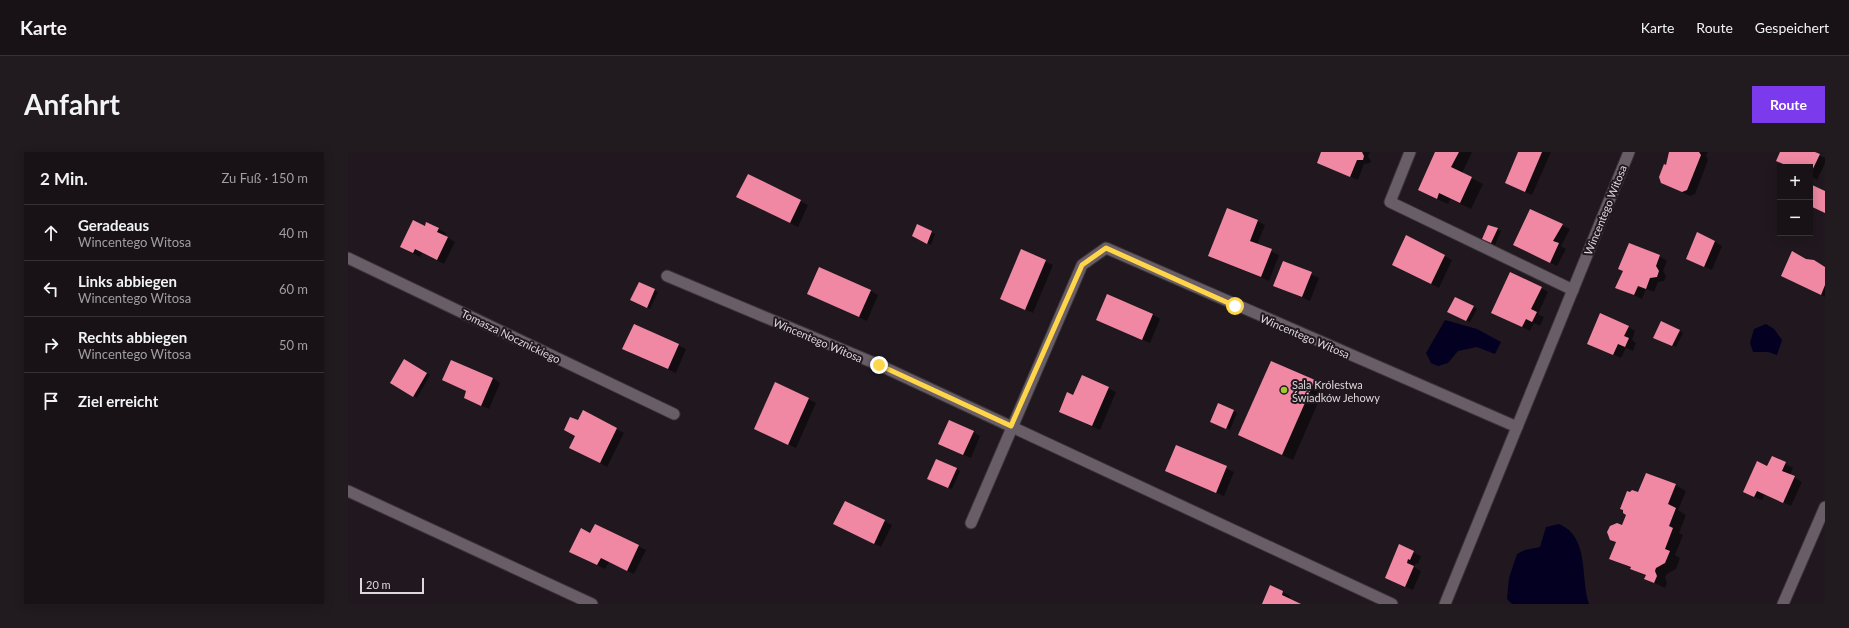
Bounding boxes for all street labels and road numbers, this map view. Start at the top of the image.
street label: Wincentego Witosa [1581,163,1629,257]
street label: Tomasza Nocznickiego [459,306,563,366]
street label: Wincentego Witosa [1258,311,1352,361]
street label: Wincentego Witosa [771,315,865,365]

